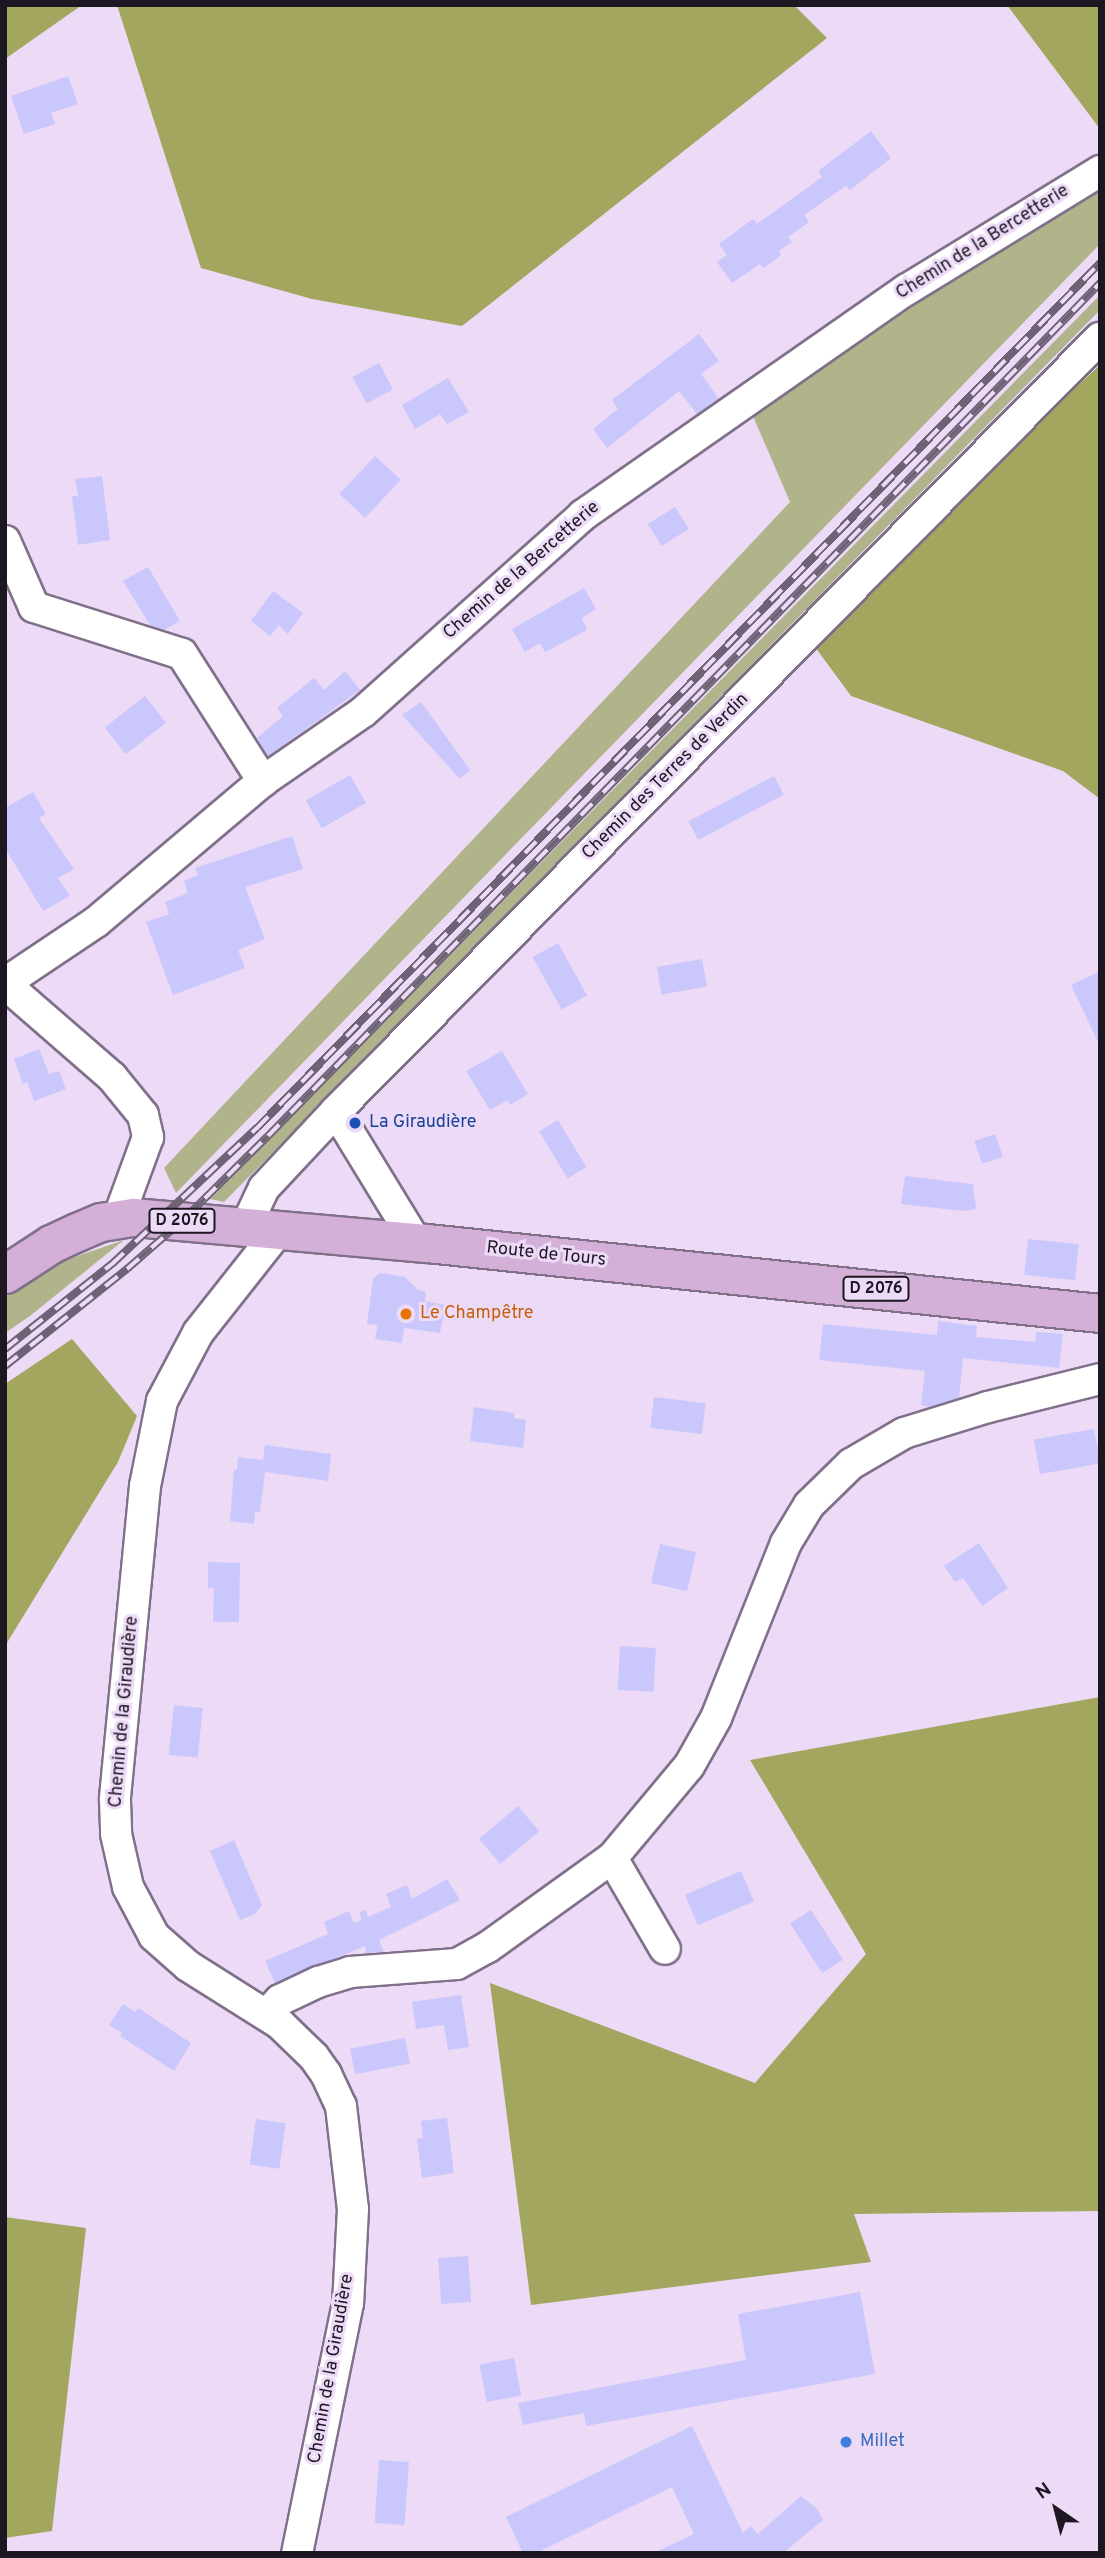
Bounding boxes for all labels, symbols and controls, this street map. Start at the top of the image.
street label: Chemin de la Bercetterie [893,181,1073,305]
street label: Chemin de la Bercetterie [440,497,604,645]
street label: Chemin des Terres de Verdin [578,689,754,865]
place label: La Giraudière [369,1112,476,1134]
marker: La Giraudière [347,1115,363,1131]
road number: D 2076 [147,1208,217,1233]
street label: Route de Tours [485,1238,607,1272]
road number: D 2076 [841,1276,911,1302]
place label: Le Champêtre [420,1303,534,1325]
marker: Le Champêtre [398,1306,414,1322]
street label: Chemin de la Giraudière [106,1615,144,1809]
street label: Chemin de la Giraudière [305,2272,359,2466]
place label: Millet [860,2431,905,2453]
marker: Millet [838,2434,854,2450]
north arrow [1021,2474,1091,2544]
text: N [1031,2478,1056,2506]

